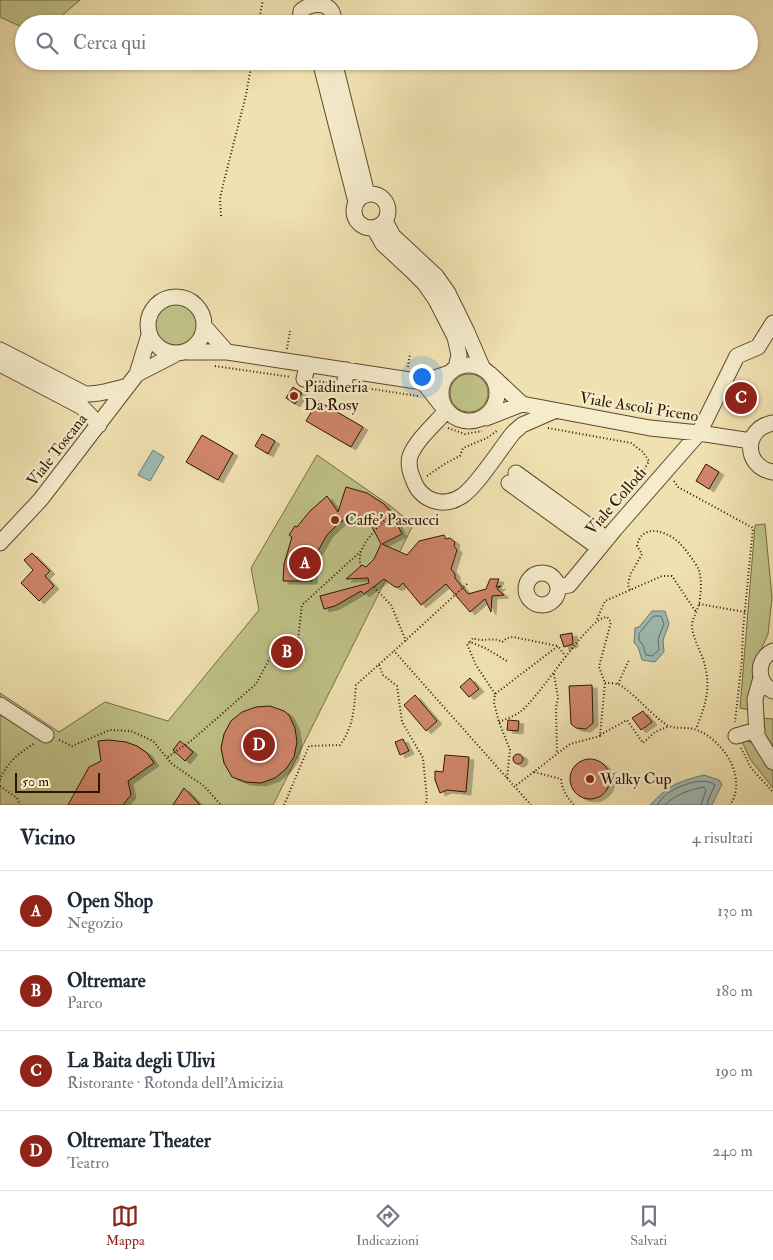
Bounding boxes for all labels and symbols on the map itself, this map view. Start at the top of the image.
your location [409,364,435,390]
place label: Piadineria Da Rosy [304,377,368,415]
pin: C [725,379,757,417]
street label: Viale Ascoli Piceno [578,388,700,426]
marker: Piadineria Da Rosy [288,390,300,402]
street label: Viale Toscana [22,409,92,490]
street label: Viale Collodi [581,463,651,539]
place label: Caffe' Pascucci [345,510,439,530]
marker: Caffe' Pascucci [329,514,341,526]
pin: A [289,544,321,582]
pin: B [271,633,303,671]
pin: D [243,726,275,764]
place label: Walky Cup [599,769,672,790]
scale bar [15,770,100,793]
marker: Walky Cup [584,773,596,785]

